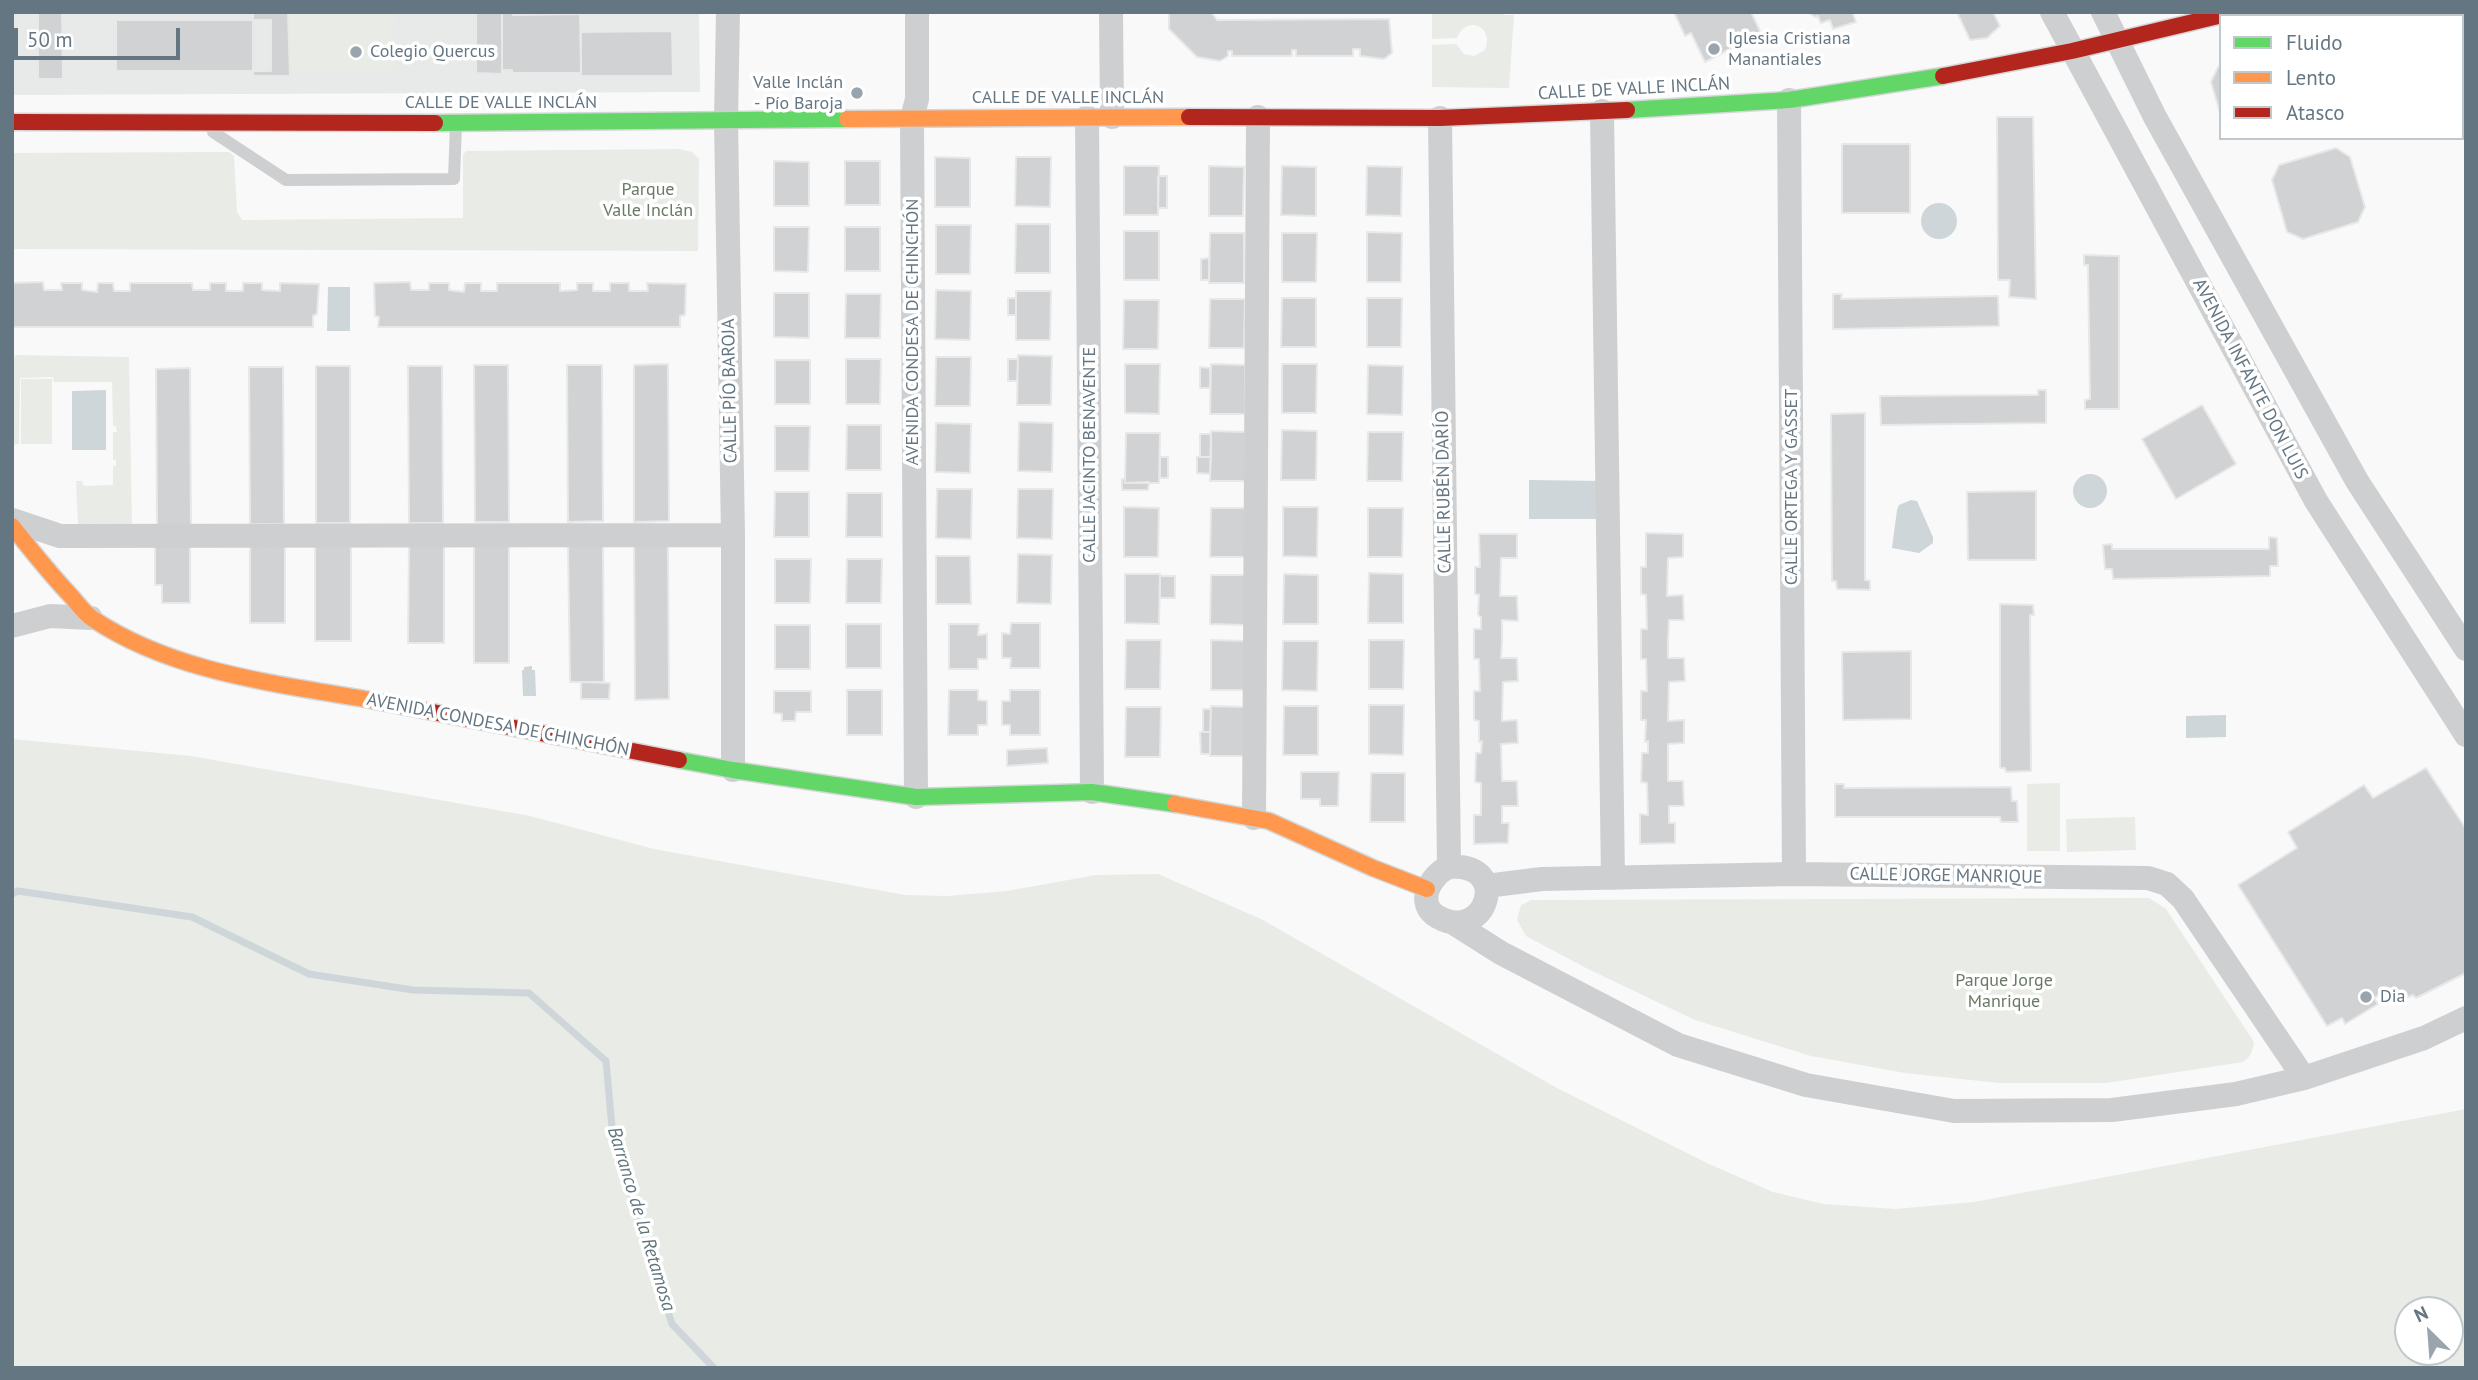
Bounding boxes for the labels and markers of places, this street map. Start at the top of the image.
place label: Iglesia Cristiana Manantiales [1728,28,1851,70]
place label: Colegio Quercus [370,41,495,63]
marker: Iglesia Cristiana Manantiales [1706,41,1722,57]
marker: Colegio Quercus [348,44,364,60]
place label: Valle Inclán - Pío Baroja [753,72,843,114]
marker: Valle Inclán - Pío Baroja [849,85,865,101]
place label: Dia [2380,986,2406,1008]
marker: Dia [2358,989,2374,1005]

